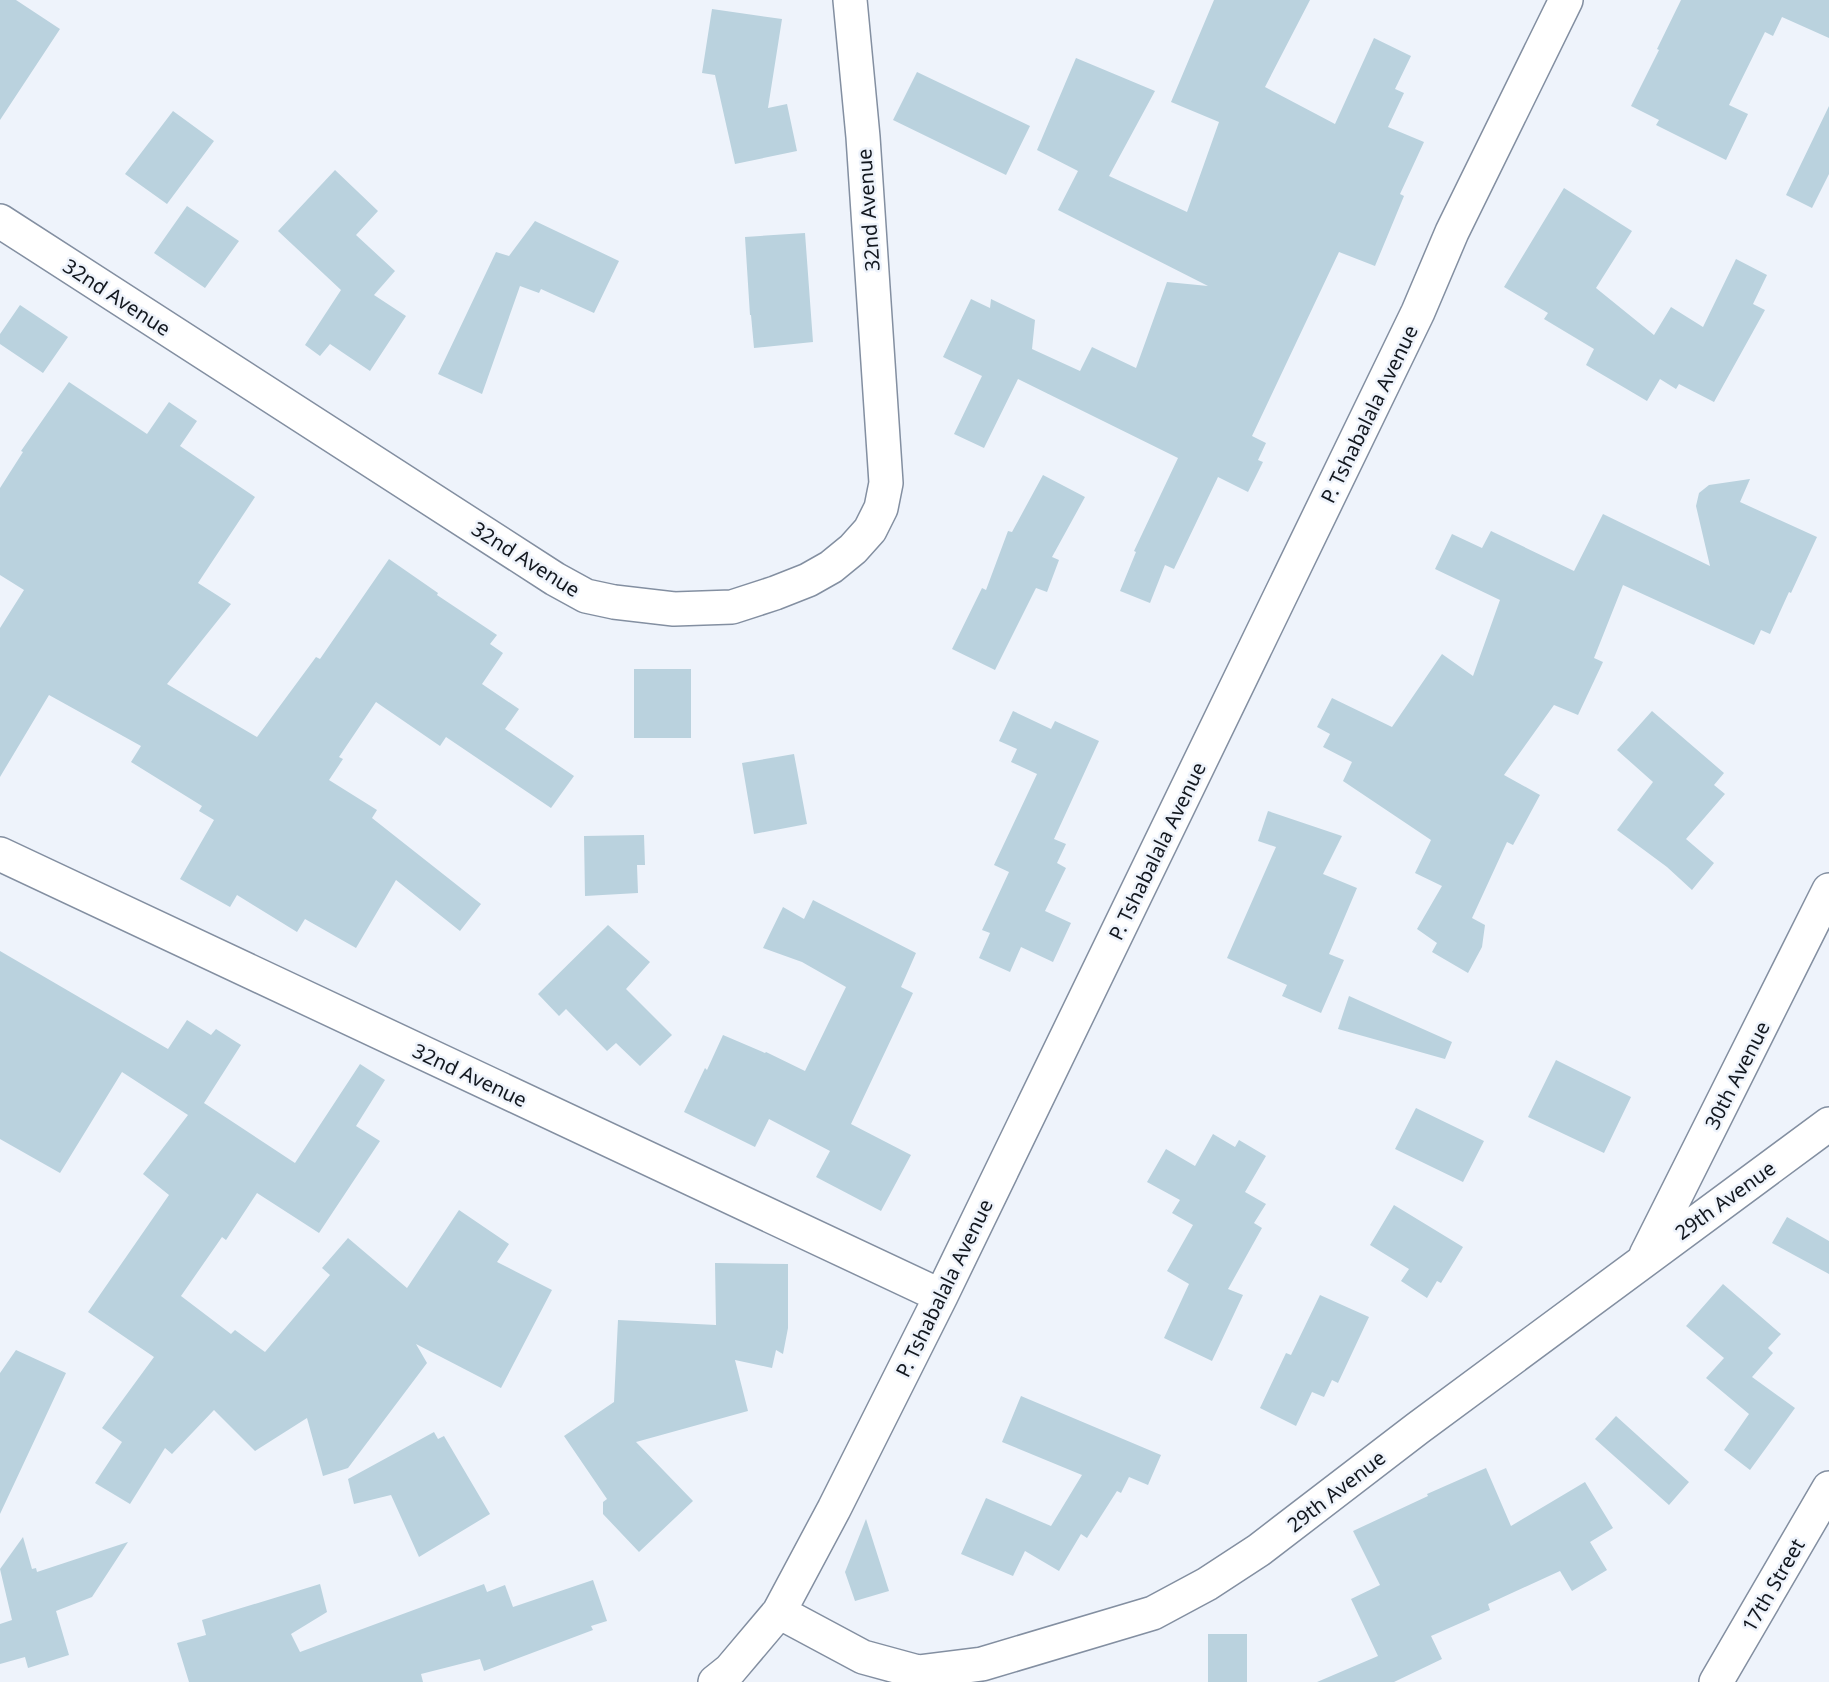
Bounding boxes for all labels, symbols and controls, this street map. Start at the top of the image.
street label: 32nd Avenue [850,148,886,272]
street label: 32nd Avenue [58,252,176,342]
street label: P. Tshabalala Avenue [1314,321,1424,507]
street label: 32nd Avenue [467,515,585,603]
street label: P. Tshabalala Avenue [1102,758,1212,944]
street label: 30th Avenue [1698,1016,1776,1134]
street label: 32nd Avenue [409,1037,531,1113]
street label: 29th Avenue [1669,1154,1781,1246]
street label: P. Tshabalala Avenue [889,1195,999,1381]
street label: 29th Avenue [1281,1444,1391,1538]
street label: 17th Street [1735,1533,1811,1637]

